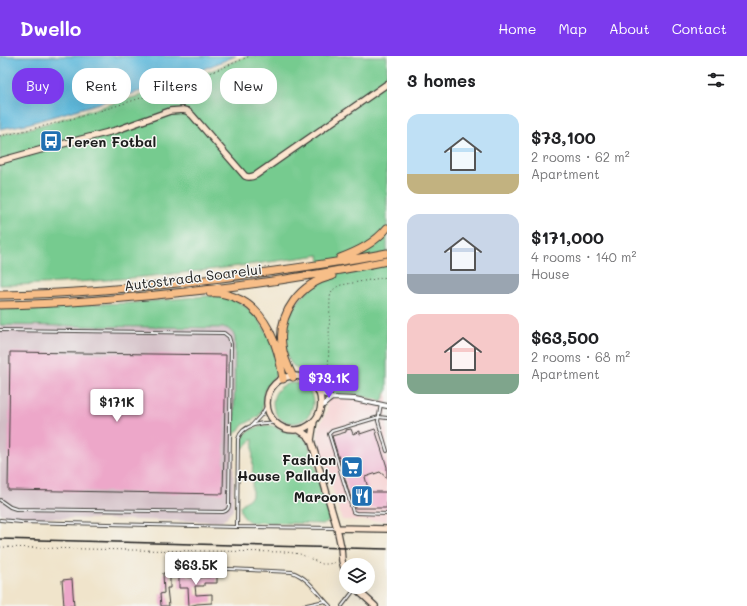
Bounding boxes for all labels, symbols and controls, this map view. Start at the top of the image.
text: Dwello [20,16,81,41]
text: Home [498,19,536,38]
text: Map [558,19,587,38]
text: About [609,19,650,38]
text: Contact [672,19,727,38]
chip: Buy [12,68,64,104]
chip: Rent [72,68,131,104]
chip: Filters [139,68,212,104]
chip: New [220,68,277,104]
text: 3 homes [407,69,476,91]
icon: filters [705,69,727,91]
text: $73,100 [531,126,596,148]
bus stop icon: Teren Fotbal [38,128,64,154]
icon: home [439,130,487,178]
place label: Teren Fotbal [66,132,156,151]
text: 2 rooms · 62 m² [531,148,630,165]
text: Apartment [531,165,600,182]
text: $171,000 [531,226,604,248]
icon: home [439,230,487,278]
text: 4 rooms · 140 m² [531,248,636,265]
street label: Autostrada Soarelui [123,259,263,295]
text: House [531,265,569,282]
text: $63,500 [531,326,599,348]
icon: home [439,330,487,378]
text: 2 rooms · 68 m² [531,348,630,365]
pin: $73.1K [296,365,362,399]
text: Apartment [531,365,600,382]
text: $73.1K [308,369,350,386]
pin: $171K [89,389,145,423]
text: $171K [99,393,135,410]
place label: Fashion House Pallady [237,450,336,485]
supermarket icon: Fashion House Pallady [339,454,365,480]
restaurant icon: Maroon [349,483,375,509]
place label: Maroon [294,487,346,506]
pin: $63.5K [163,552,229,586]
text: $63.5K [174,556,218,573]
map controls [339,558,375,594]
button: layers [339,558,375,594]

